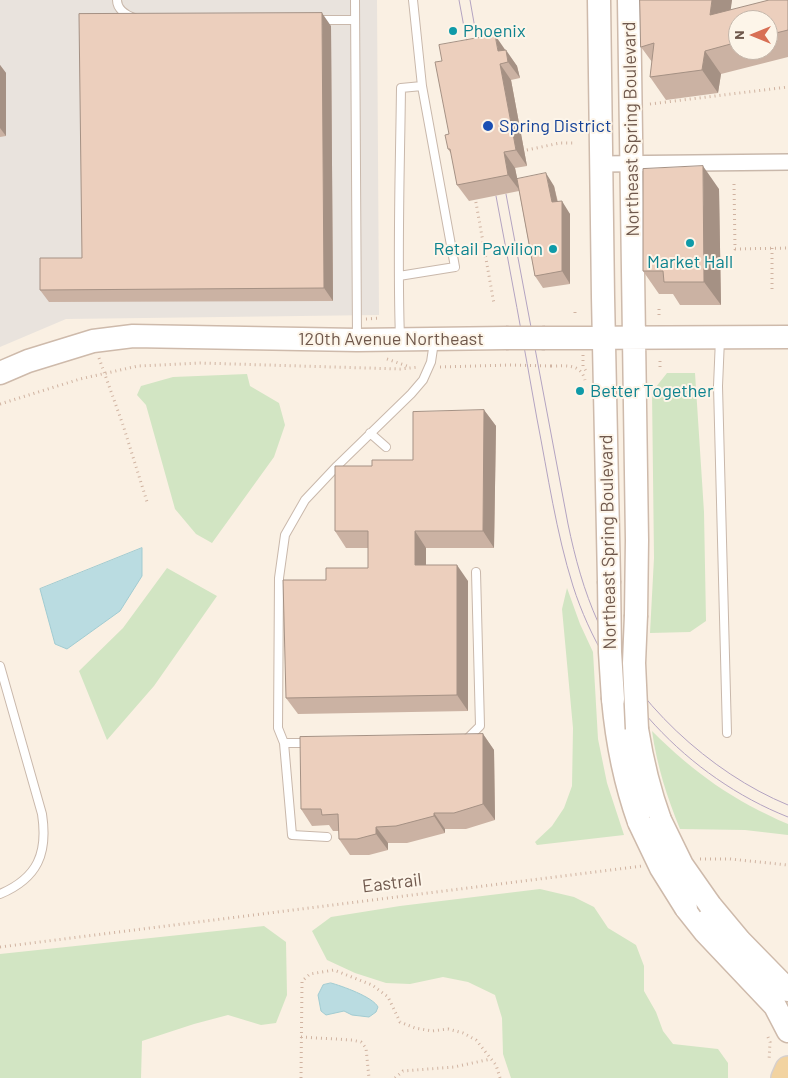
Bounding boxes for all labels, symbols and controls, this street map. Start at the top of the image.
north arrow [728,10,778,60]
place label: Phoenix [463,20,526,42]
street label: Northeast Spring Boulevard [618,21,644,237]
marker: Phoenix [447,25,459,37]
text: N [730,30,747,40]
place label: Spring District [499,115,611,137]
marker: Spring District [481,119,495,133]
marker: Market Hall [684,237,696,249]
place label: Retail Pavilion [433,238,543,260]
marker: Retail Pavilion [547,243,559,255]
place label: Market Hall [647,251,733,273]
street label: 120th Avenue Northeast [298,328,484,350]
place label: Better Together [590,380,713,402]
marker: Better Together [574,385,586,397]
street label: Northeast Spring Boulevard [595,434,621,650]
street label: Eastrail [361,869,423,897]

